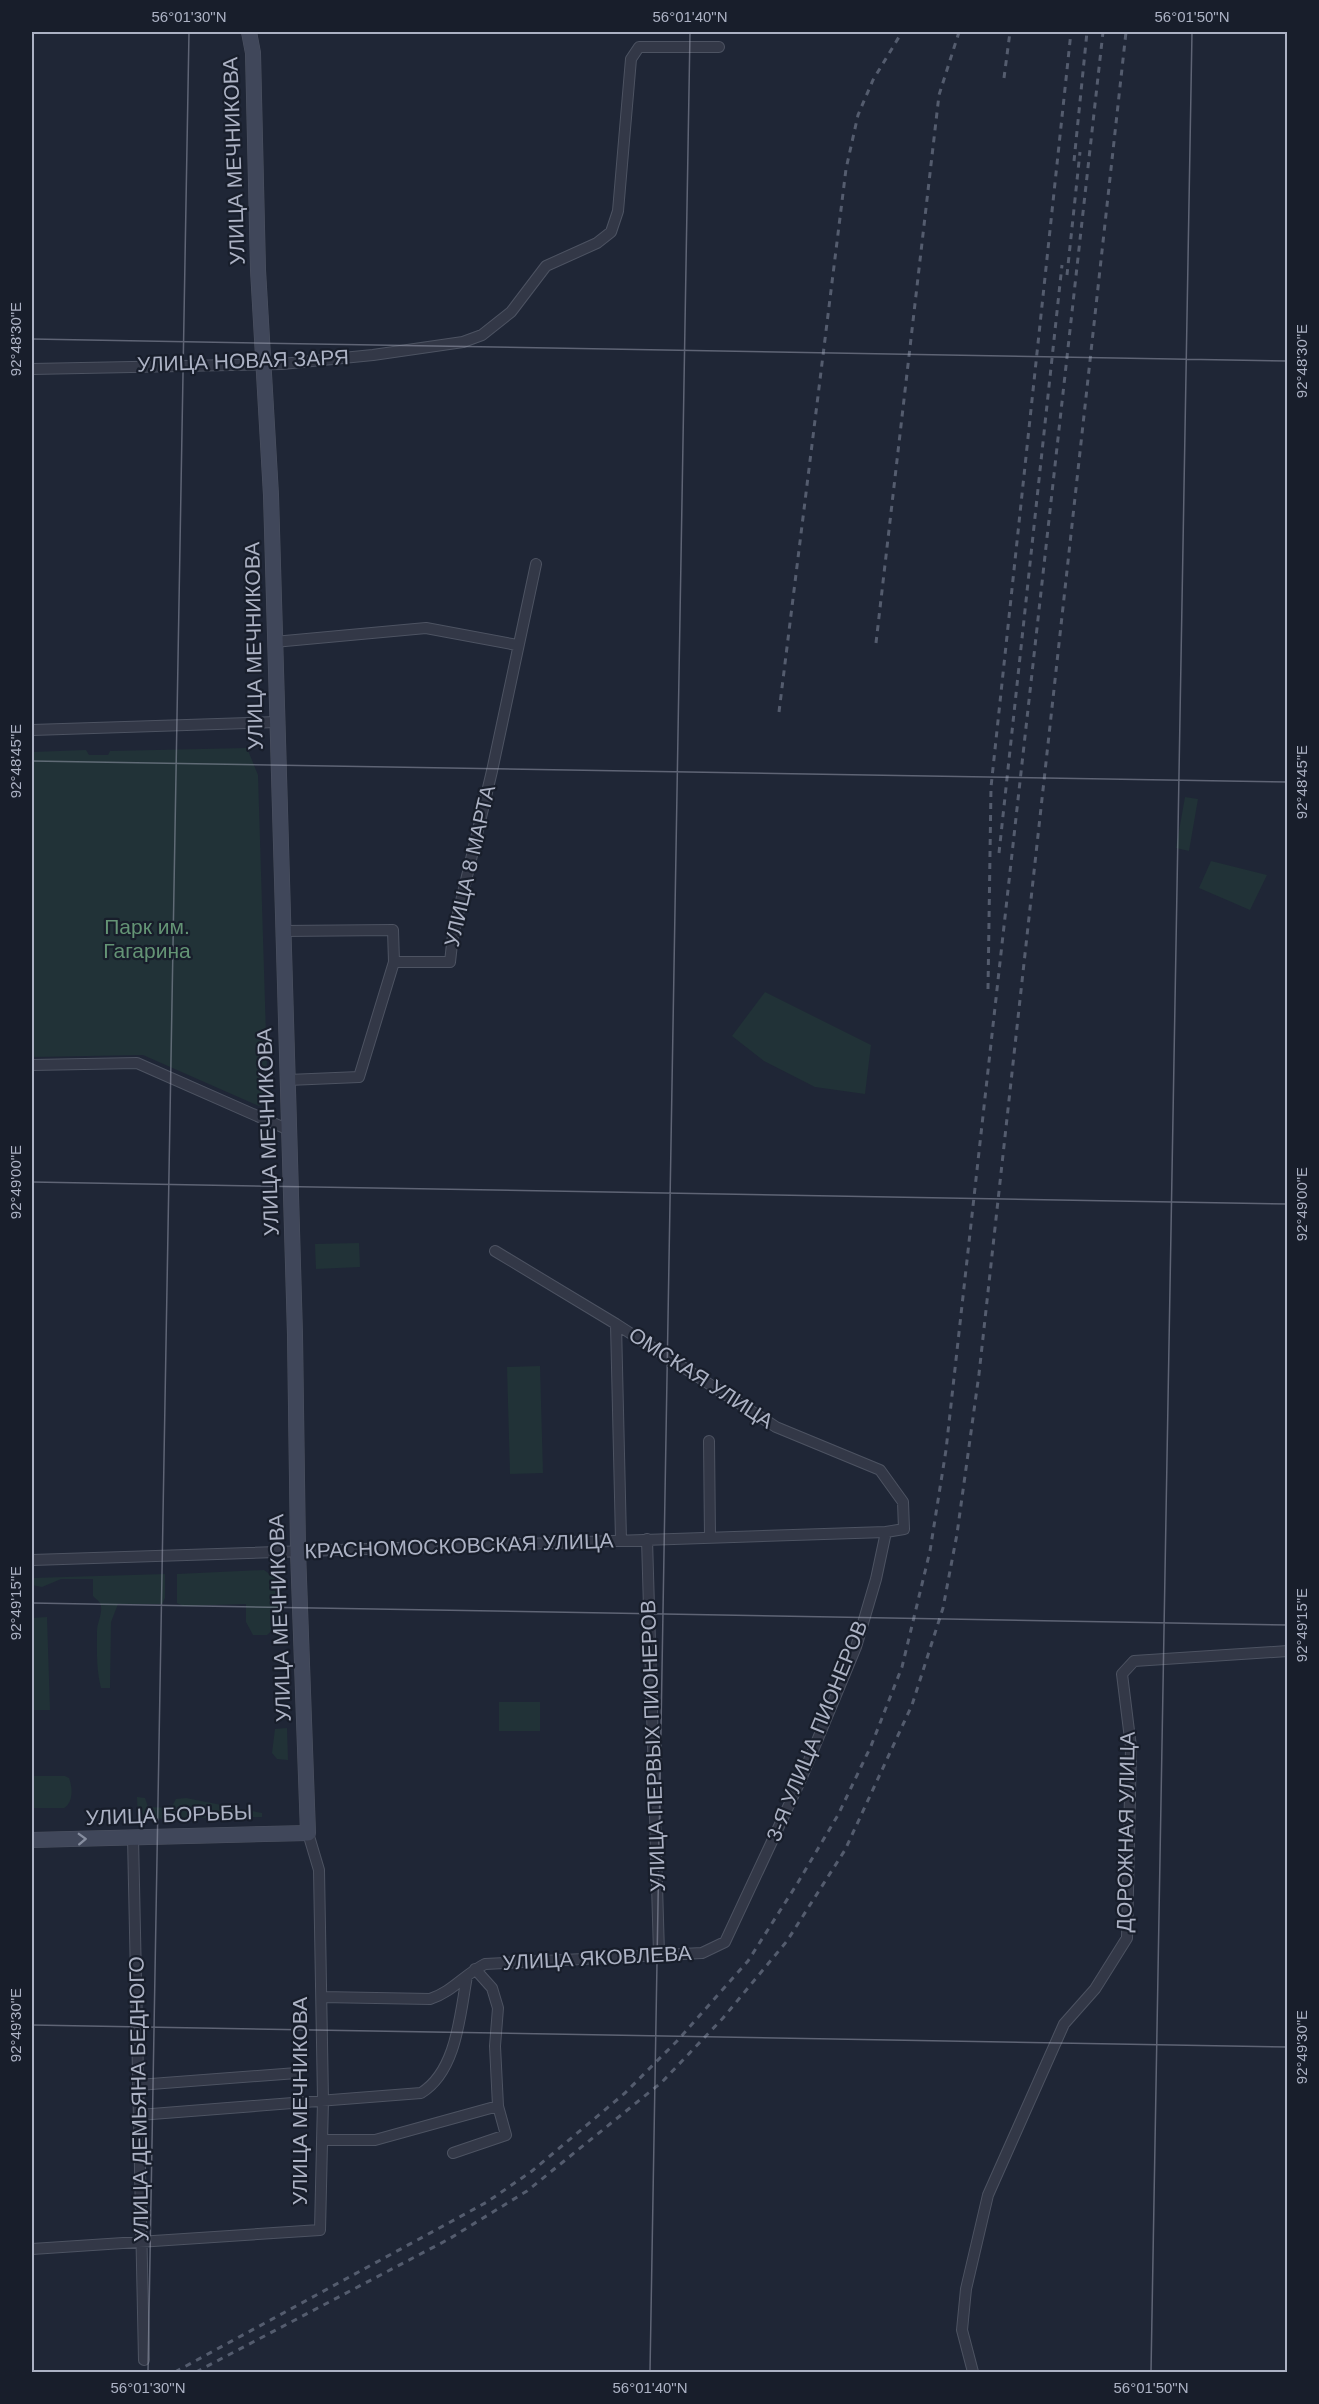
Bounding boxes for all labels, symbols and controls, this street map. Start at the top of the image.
text: 56°01'30"N [151,8,227,25]
text: 56°01'40"N [652,8,728,25]
text: 56°01'50"N [1154,8,1230,25]
street label: УЛИЦА МЕЧНИКОВА [218,57,249,266]
text: 92°48'30"E [7,302,24,376]
text: 92°48'30"E [1293,324,1310,398]
street label: УЛИЦА НОВАЯ ЗАРЯ [137,345,349,376]
street label: УЛИЦА МЕЧНИКОВА [240,542,267,750]
text: 92°48'45"E [7,724,24,798]
text: 92°48'45"E [1293,745,1310,819]
street label: УЛИЦА 8 МАРТА [440,783,499,949]
park label: Парк им. Гагарина [103,915,191,962]
street label: УЛИЦА МЕЧНИКОВА [252,1028,283,1237]
text: 92°49'00"E [7,1145,24,1219]
text: 92°49'00"E [1293,1167,1310,1241]
street label: ОМСКАЯ УЛИЦА [625,1322,778,1433]
street label: УЛИЦА МЕЧНИКОВА [264,1514,295,1723]
street label: КРАСНОМОСКОВСКАЯ УЛИЦА [304,1529,614,1562]
text: 92°49'15"E [7,1566,24,1640]
text: 92°49'15"E [1293,1588,1310,1662]
street label: УЛИЦА ПЕРВЫХ ПИОНЕРОВ [636,1600,669,1892]
street label: 3-Я УЛИЦА ПИОНЕРОВ [762,1617,871,1845]
street label: ДОРОЖНАЯ УЛИЦА [1112,1732,1139,1932]
street label: УЛИЦА БОРЬБЫ [85,1800,253,1829]
one-way arrow [78,1833,87,1845]
street label: УЛИЦА ЯКОВЛЕВА [502,1941,692,1974]
street label: УЛИЦА ДЕМЬЯНА БЕДНОГО [125,1956,152,2242]
text: 92°49'30"E [7,1988,24,2062]
street label: УЛИЦА МЕЧНИКОВА [288,1997,311,2205]
text: 92°49'30"E [1293,2010,1310,2084]
text: 56°01'30"N [110,2379,186,2396]
text: 56°01'40"N [612,2379,688,2396]
text: 56°01'50"N [1113,2379,1189,2396]

